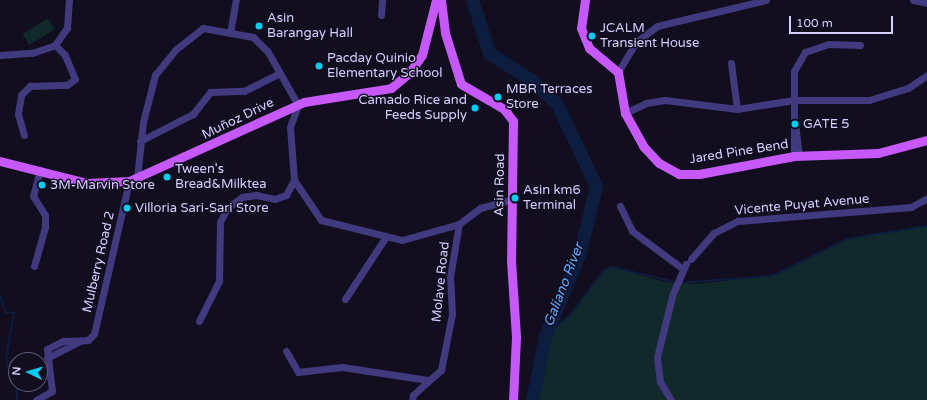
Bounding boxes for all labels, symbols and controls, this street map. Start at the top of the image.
scale bar [791,8,895,34]
place label: Asin Barangay Hall [267,11,353,42]
text: 100 m [796,16,833,30]
marker: Asin Barangay Hall [254,21,264,31]
place label: JCALM Transient House [600,21,699,52]
marker: JCALM Transient House [587,31,597,41]
place label: Pacday Quinio Elementary School [327,51,442,82]
marker: Pacday Quinio Elementary School [314,61,324,71]
place label: MBR Terraces Store [506,82,592,113]
marker: MBR Terraces Store [493,92,503,102]
place label: Camado Rice and Feeds Supply [358,93,467,124]
street label: Muñoz Drive [200,95,276,143]
marker: Camado Rice and Feeds Supply [470,103,480,113]
place label: GATE 5 [803,116,849,132]
marker: GATE 5 [790,119,800,129]
street label: Jared Pine Bend [688,136,790,168]
street label: Asin Road [492,153,508,217]
place label: Tween's Bread&Milktea [175,162,266,193]
marker: Tween's Bread&Milktea [162,172,172,182]
place label: 3M-Marvin Store [50,177,155,193]
marker: 3M-Marvin Store [37,180,47,190]
place label: Asin km6 Terminal [523,183,581,214]
street label: Vicente Puyat Avenue [734,191,870,219]
marker: Asin km6 Terminal [510,193,520,203]
place label: Villoria Sari-Sari Store [135,200,269,216]
marker: Villoria Sari-Sari Store [122,203,132,213]
street label: Mulberry Road 2 [80,210,118,314]
street label: Molave Road [429,241,453,323]
water label: Galiano River [540,241,588,329]
north arrow [8,352,48,392]
text: N [10,366,23,376]

